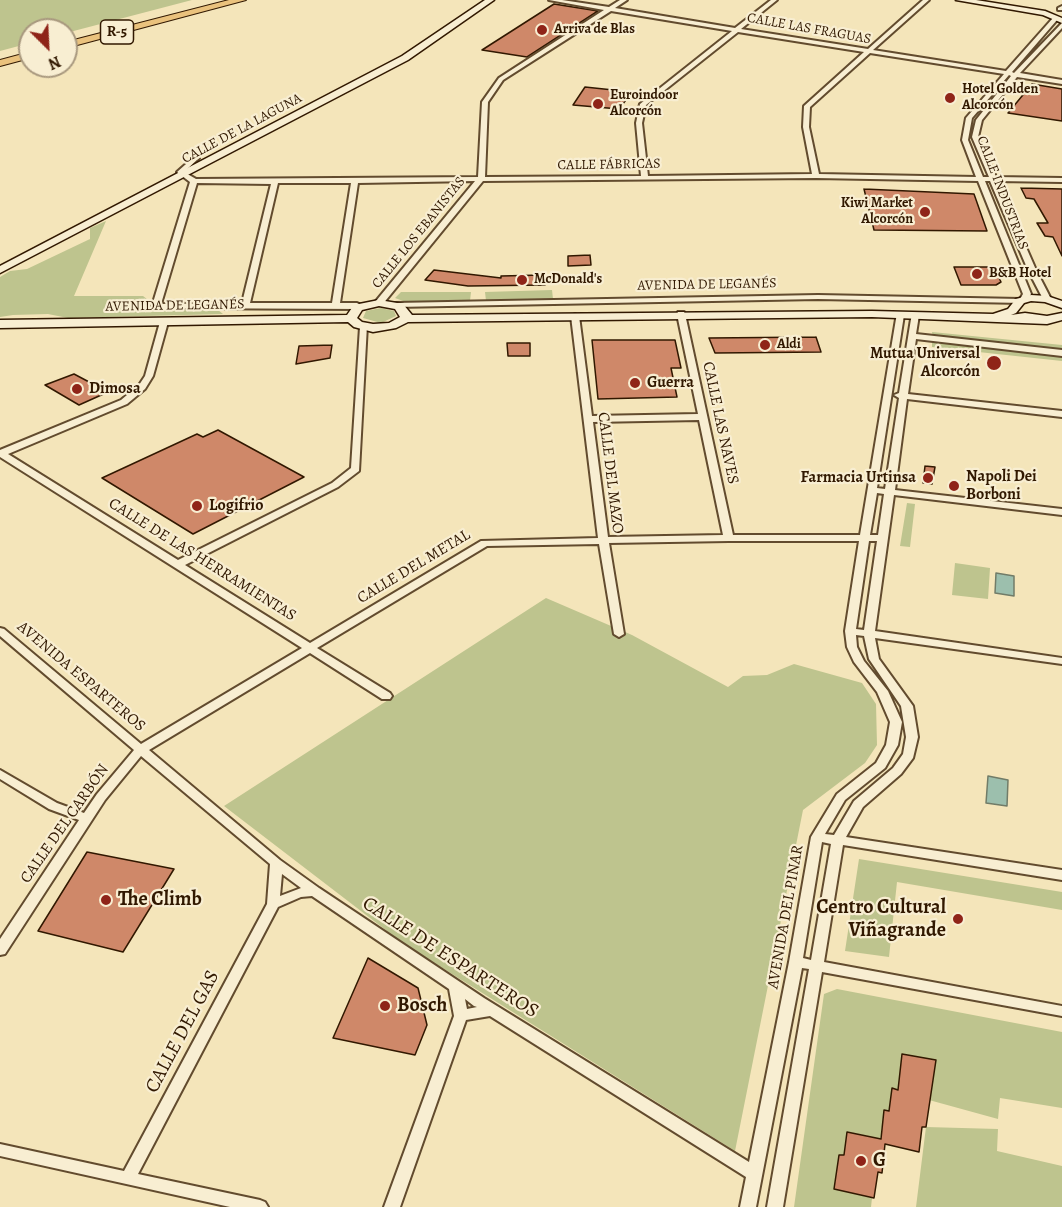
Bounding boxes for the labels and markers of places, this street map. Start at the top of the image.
place label: Arriva de Blas [554,22,635,38]
marker: Arriva de Blas [535,23,549,37]
place label: Hotel Golden Alcorcón [962,82,1038,114]
place label: Euroindoor Alcorcón [610,88,678,120]
marker: Hotel Golden Alcorcón [943,91,957,105]
marker: Euroindoor Alcorcón [591,97,605,111]
place label: Kiwi Market Alcorcón [841,196,913,228]
marker: Kiwi Market Alcorcón [918,205,932,219]
place label: B&B Hotel [989,266,1051,282]
marker: B&B Hotel [970,267,984,281]
place label: McDonald's [534,272,602,288]
marker: McDonald's [515,273,529,287]
place label: Aldi [777,337,801,353]
marker: Aldi [758,338,772,352]
place label: Mutua Universal Alcorcón [870,344,980,382]
marker: Mutua Universal Alcorcón [985,354,1003,372]
place label: Guerra [647,373,694,393]
marker: Guerra [628,376,642,390]
place label: Dimosa [89,379,141,399]
marker: Dimosa [70,382,84,396]
place label: Napoli Dei Borboni [966,467,1037,505]
place label: Farmacia Urtinsa [801,468,916,488]
marker: Farmacia Urtinsa [921,471,935,485]
marker: Napoli Dei Borboni [947,479,961,493]
place label: Logifrio [209,496,264,516]
marker: Logifrio [190,499,204,513]
place label: The Climb [118,888,202,912]
marker: The Climb [99,893,113,907]
place label: Centro Cultural Viñagrande [816,896,946,943]
marker: Centro Cultural Viñagrande [951,912,965,926]
place label: Bosch [397,994,447,1018]
marker: Bosch [378,999,392,1013]
place label: G [873,1149,886,1173]
marker: G [854,1154,868,1168]

